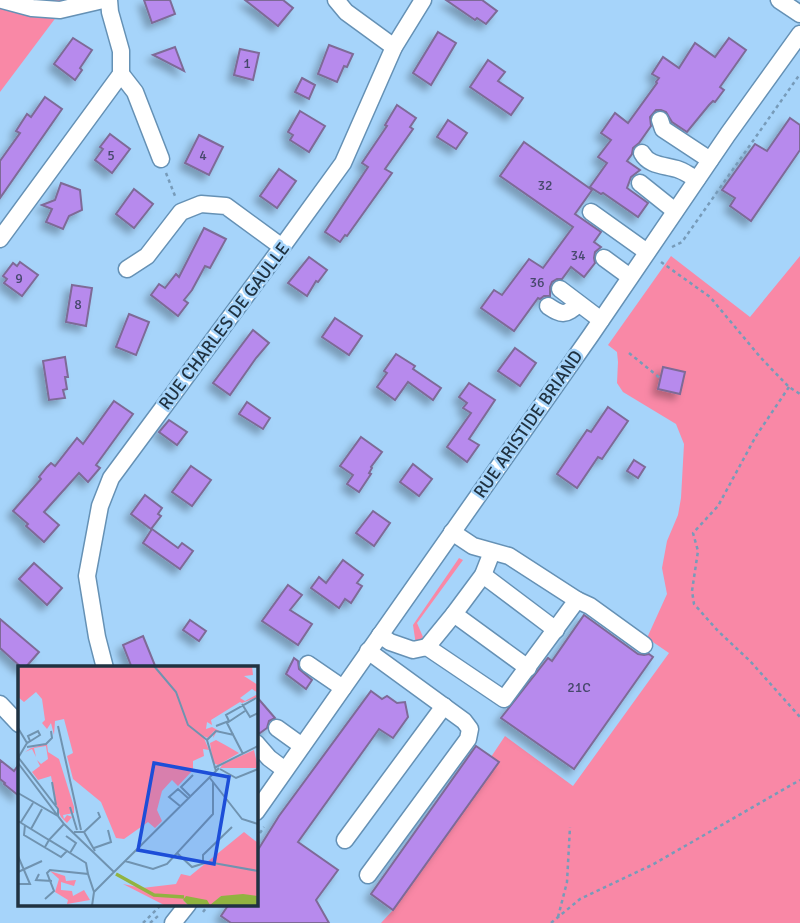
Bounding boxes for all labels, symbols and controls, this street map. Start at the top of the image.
house number: 1 [243,55,251,72]
house number: 5 [107,147,115,164]
house number: 4 [199,147,207,164]
house number: 32 [537,177,553,194]
street label: RUE CHARLES DE GAULLE [154,238,294,414]
house number: 34 [570,247,586,264]
house number: 9 [15,270,23,287]
house number: 36 [529,274,545,291]
house number: 8 [74,296,82,313]
street label: RUE ARISTIDE BRIAND [469,346,587,502]
inset map [18,666,257,906]
house number: 21C [567,679,591,696]

